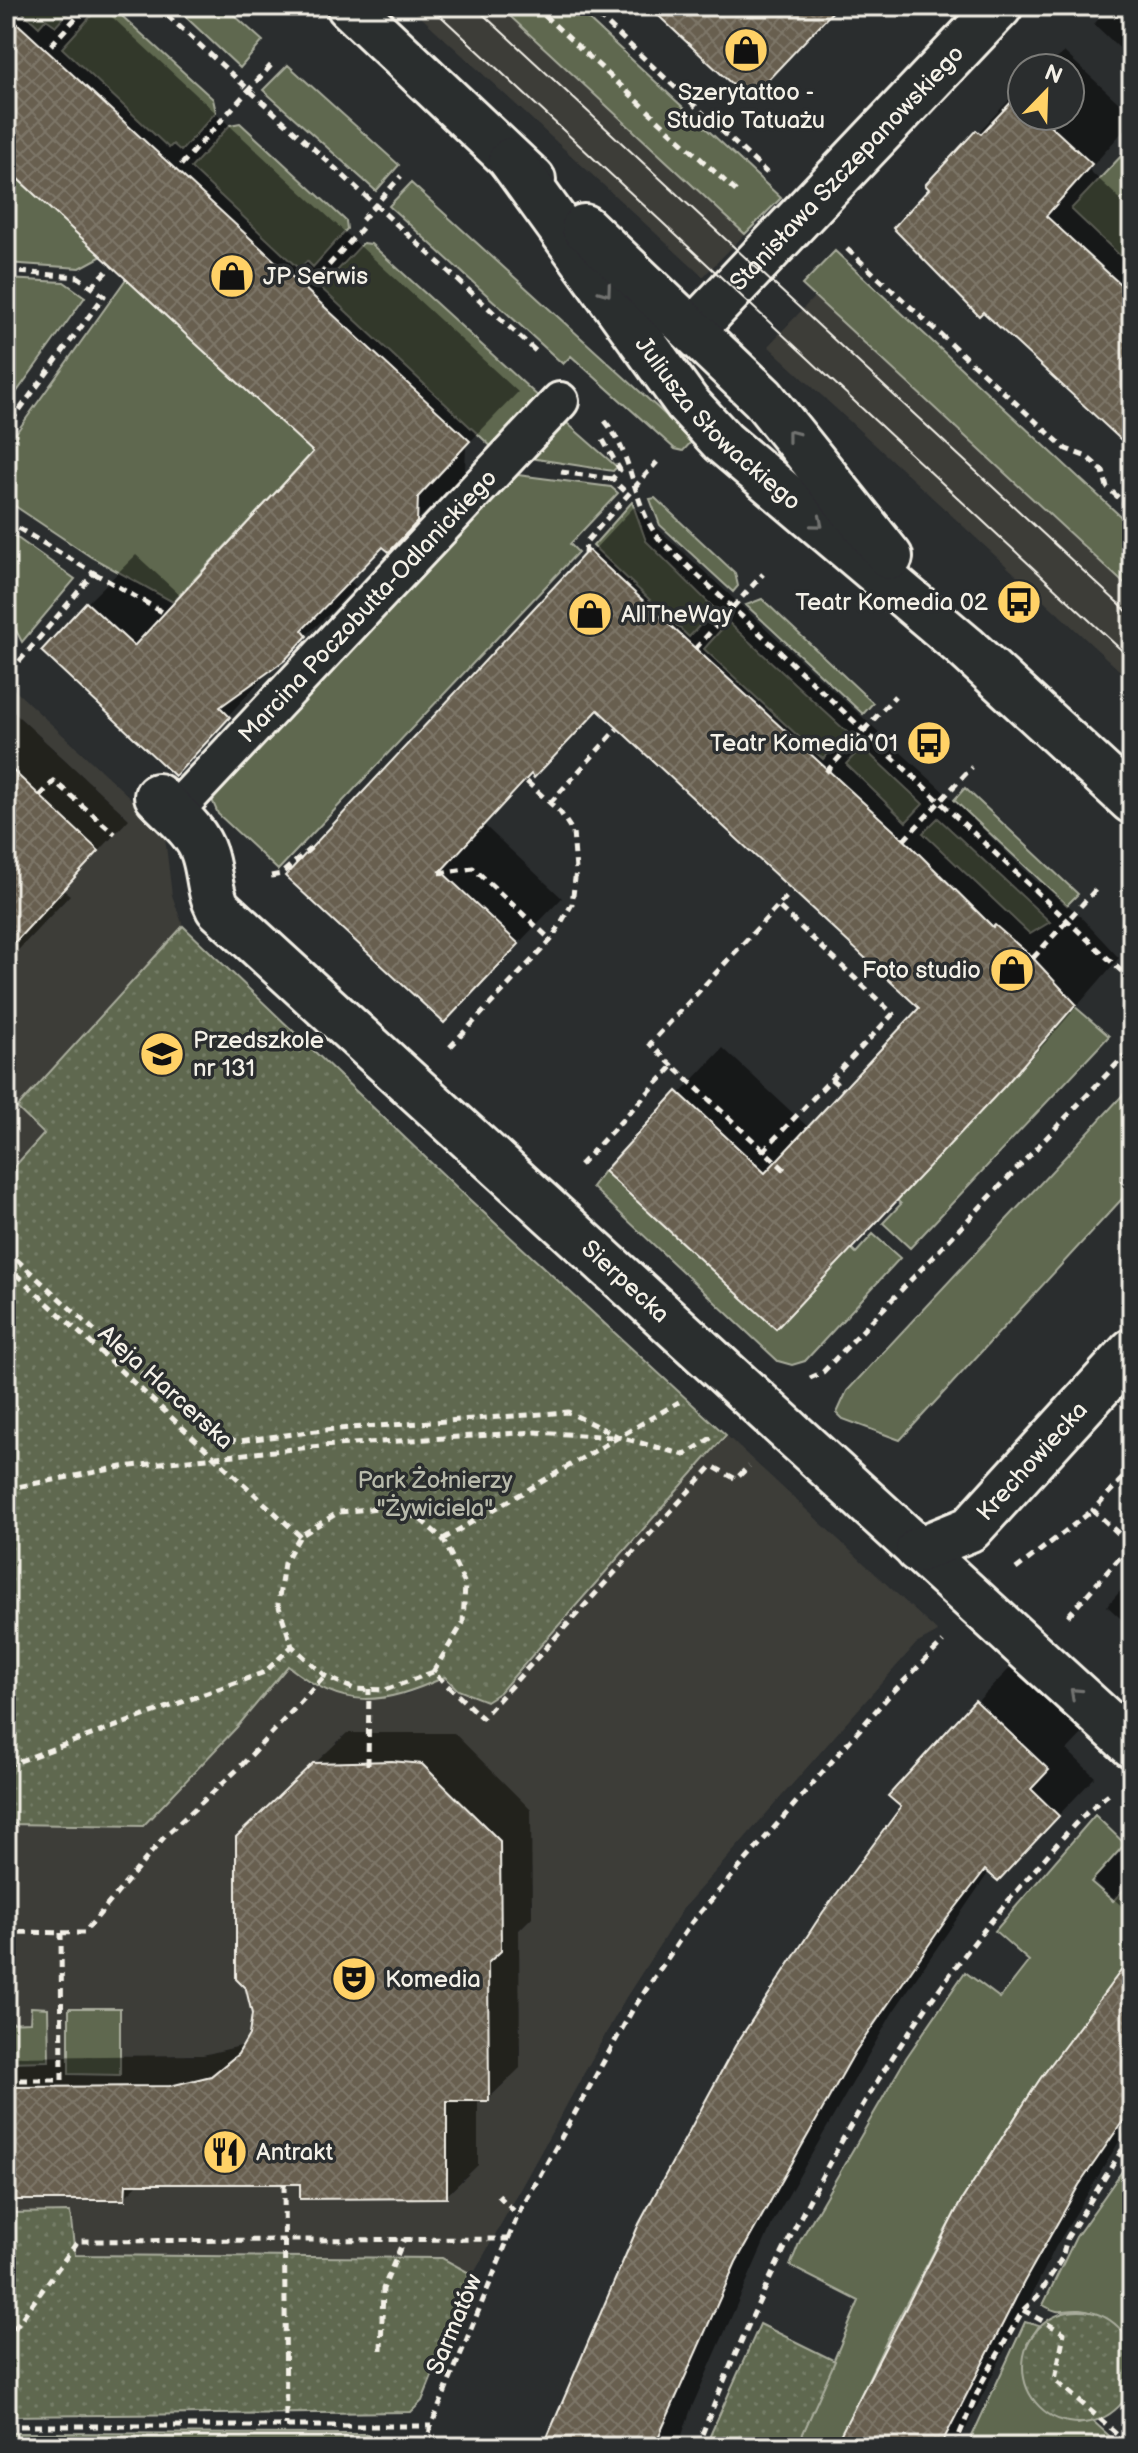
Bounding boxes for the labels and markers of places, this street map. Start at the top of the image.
shop icon: Szerytattoo - Studio Tatuażu [722,26,770,74]
place label: Szerytattoo - Studio Tatuażu [667,78,825,135]
shop icon: JP Serwis [208,252,256,300]
place label: JP Serwis [263,262,368,291]
bus stop icon: Teatr Komedia 02 [995,578,1043,626]
place label: Teatr Komedia 02 [795,588,988,617]
shop icon: AllTheWay [566,590,614,638]
place label: AllTheWay [621,600,733,629]
bus stop icon: Teatr Komedia 01 [905,719,953,767]
place label: Teatr Komedia 01 [710,729,898,758]
shop icon: Foto studio [988,946,1036,994]
place label: Foto studio [862,956,981,985]
place label: Przedszkole nr 131 [193,1026,324,1083]
school or university icon: Przedszkole nr 131 [138,1030,186,1078]
theatre icon: Komedia [330,1955,378,2003]
place label: Komedia [385,1965,481,1994]
restaurant icon: Antrakt [201,2128,249,2176]
place label: Antrakt [256,2138,334,2167]

